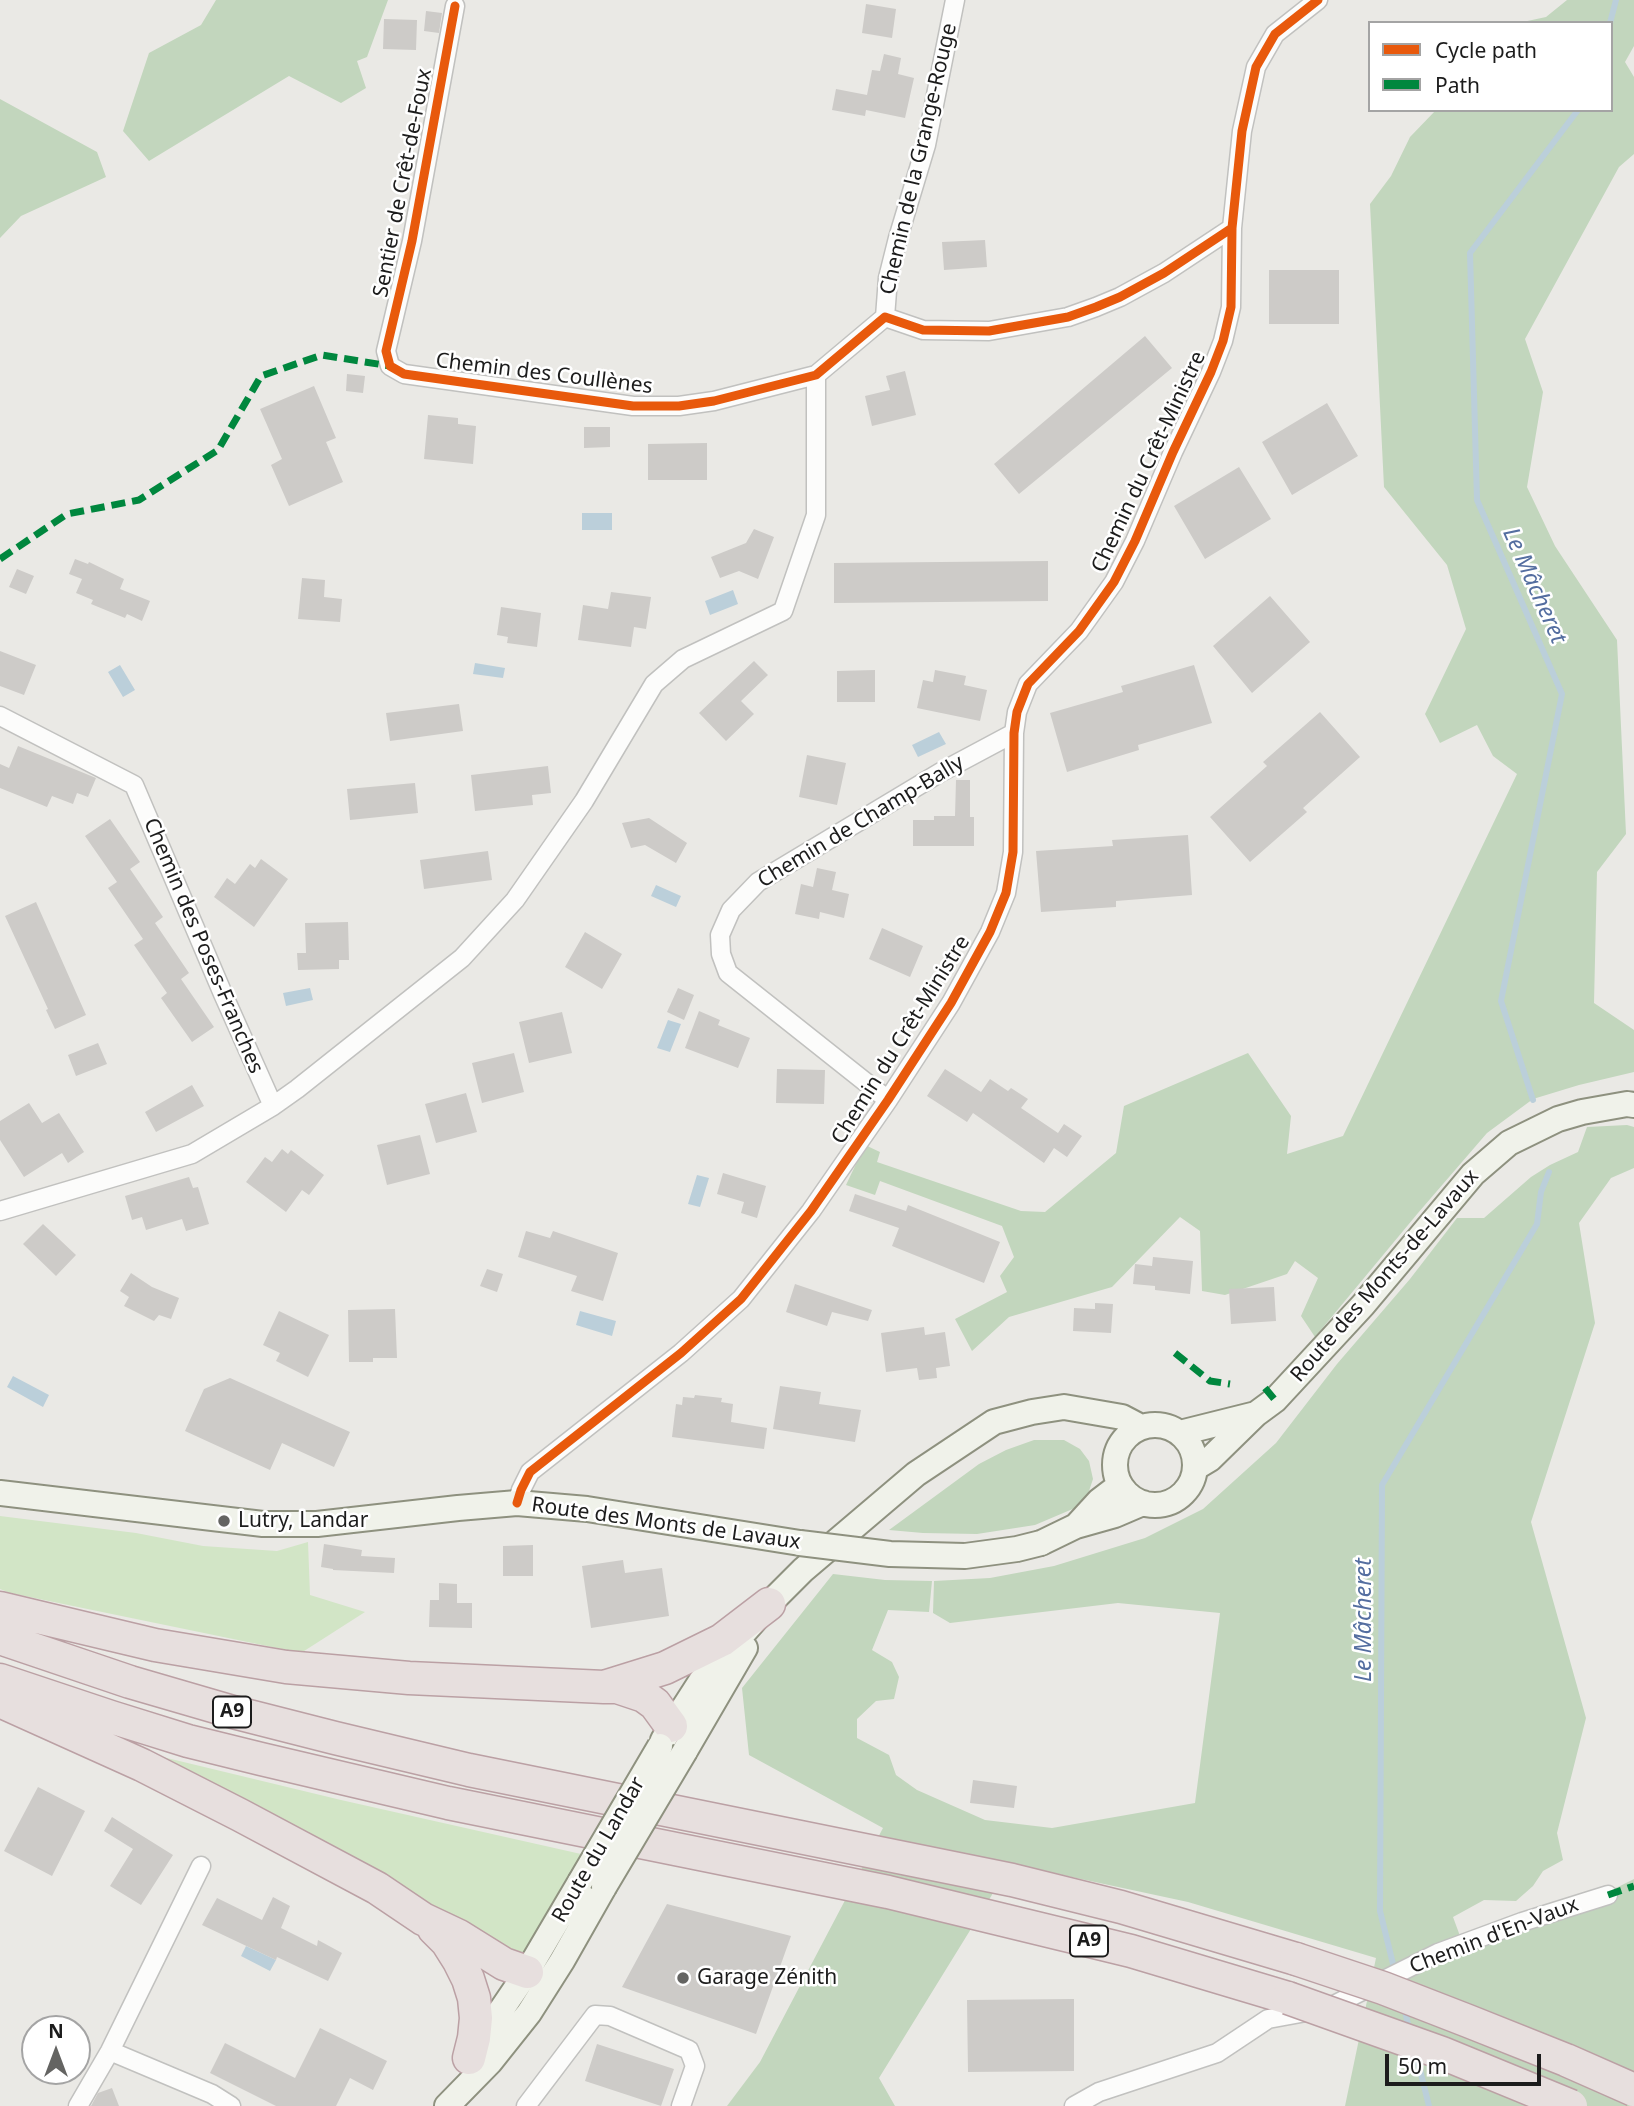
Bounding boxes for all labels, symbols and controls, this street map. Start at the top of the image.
street label: Chemin de la Grange-Rouge [875,21,963,297]
legend [1368,21,1613,112]
text: Cycle path [1435,36,1537,64]
street label: Sentier de Crêt-de-Foux [368,66,438,300]
text: Path [1435,71,1480,99]
street label: Chemin du Crêt-Ministre [1087,347,1211,577]
street label: Chemin des Coullènes [434,348,654,400]
water label: Le Mâcheret [1496,524,1572,648]
street label: Chemin de Champ-Bally [753,750,969,894]
street label: Chemin des Poses-Franches [138,815,268,1077]
street label: Chemin du Crêt-Ministre [826,931,976,1149]
street label: Route des Monts-de-Lavaux [1286,1164,1484,1388]
street label: Route des Monts de Lavaux [530,1493,802,1555]
place label: Lutry, Landar [238,1508,368,1534]
marker: Lutry, Landar [216,1513,232,1529]
water label: Le Mâcheret [1350,1558,1378,1682]
road number: A9 [213,1696,251,1728]
street label: Route du Landar [547,1773,651,1927]
street label: Chemin d'En-Vaux [1406,1892,1582,1980]
road number: A9 [1070,1926,1108,1956]
place label: Garage Zénith [697,1965,837,1991]
marker: Garage Zénith [675,1970,691,1986]
north arrow [21,2015,91,2085]
text: N [48,2018,64,2044]
scale bar [1389,2039,1545,2084]
text: 50 m [1398,2052,1447,2080]

